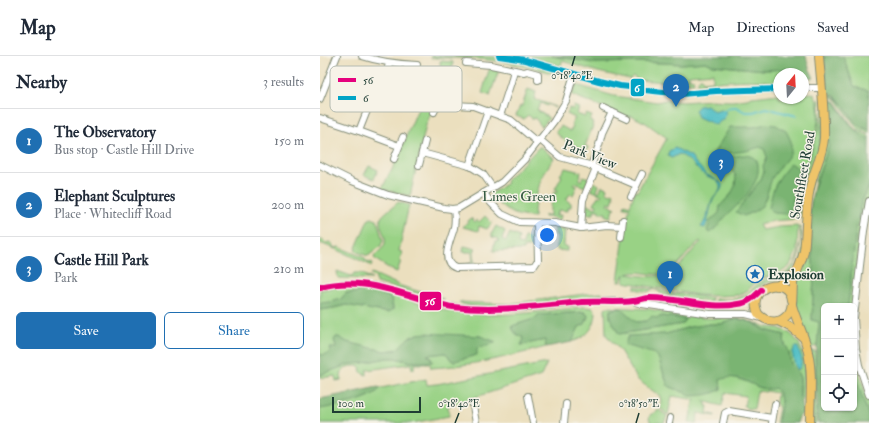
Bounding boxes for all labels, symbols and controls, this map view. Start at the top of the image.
text: Map [20,16,56,40]
text: Map [688,19,714,36]
text: Directions [736,19,795,36]
text: Saved [817,19,849,36]
legend [330,66,462,112]
north arrow [773,68,809,104]
text: 0°18'40"E [551,70,593,82]
text: Nearby [16,72,67,93]
text: 3 results [263,74,304,90]
text: 56 [363,74,375,87]
pin: 2 [663,74,689,107]
line badge: 6 [630,78,645,97]
text: 6 [634,82,641,95]
text: 6 [363,92,370,105]
text: The Observatory [54,123,156,142]
street label: Southfleet Road [786,130,819,221]
text: 1 [27,133,31,149]
text: 150 m [274,133,304,149]
street label: Park View [560,136,619,173]
text: Bus stop · Castle Hill Drive [54,142,194,158]
pin: 3 [708,149,734,182]
text: Elephant Sculptures [54,187,175,206]
park label: Limes Green [482,188,556,205]
text: 2 [26,197,32,213]
text: 200 m [271,197,304,213]
text: Place · Whitecliff Road [54,206,172,222]
your location [537,225,557,245]
text: Castle Hill Park [54,251,149,270]
text: 3 [27,261,32,277]
text: 210 m [273,261,304,277]
pin: 1 [657,261,683,294]
place icon: Explosion [745,264,765,284]
place label: Explosion [768,266,825,284]
text: Park [54,270,78,286]
line badge: 56 [419,291,442,311]
text: 56 [425,295,437,308]
map controls [821,303,857,411]
button: + [821,303,857,339]
button: Save [16,312,156,349]
button: Share [164,312,304,349]
button: − [821,339,857,375]
button: locate [821,375,857,411]
scale bar [332,395,421,414]
text: 100 m [338,397,364,410]
text: 0°18'40"E [438,398,480,410]
text: 0°18'50"E [619,398,659,410]

